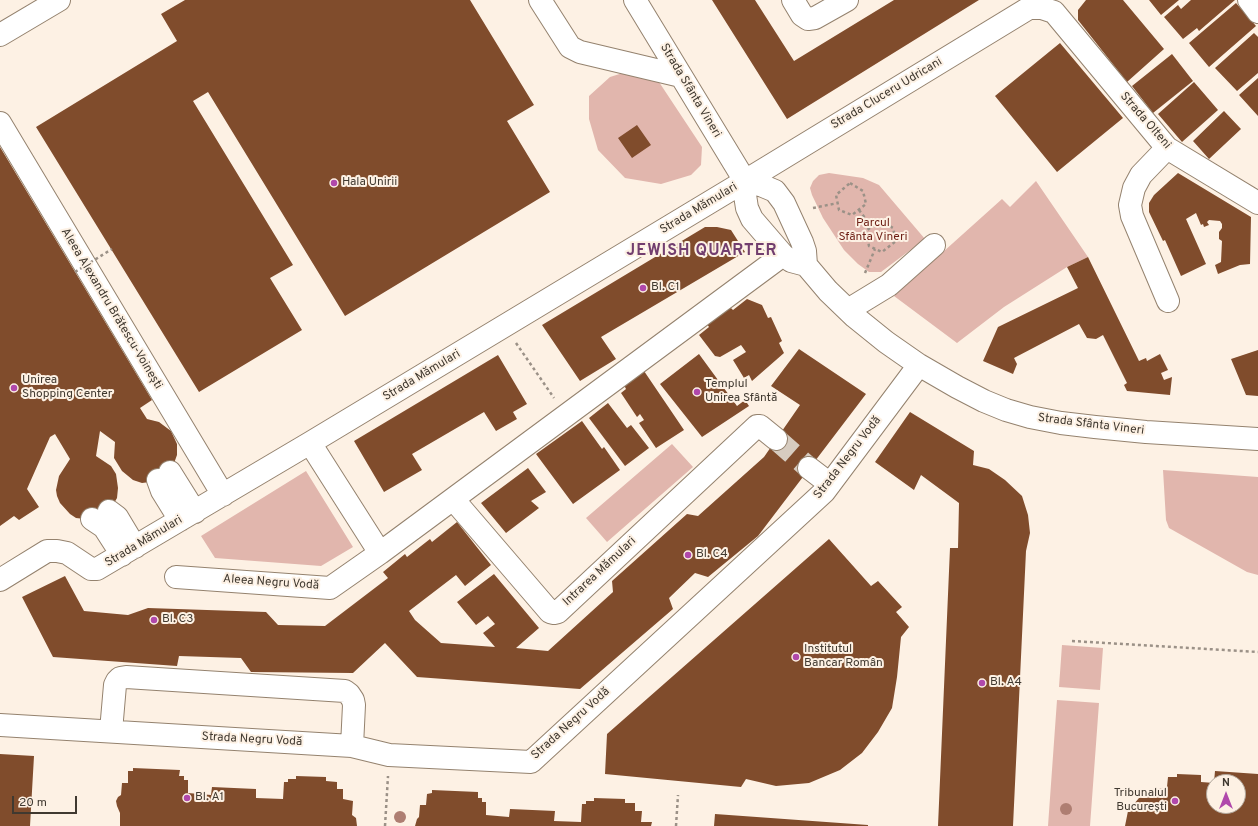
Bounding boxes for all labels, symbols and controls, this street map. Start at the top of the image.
street label: Strada Sfânta Vineri [656,41,724,141]
street label: Strada Cluceru Udricani [829,55,945,133]
street label: Strada Olteni [1116,90,1174,152]
place label: Hala Unirii [342,176,397,190]
marker: Hala Unirii [329,178,339,188]
street label: Strada Mămulari [658,180,740,238]
park label: Parcul Sfânta Vineri [838,217,908,245]
street label: Aleea Alexandru Brătescu-Voinești [57,226,165,392]
district label: JEWISH QUARTER [626,242,778,262]
place label: Bl. C1 [651,281,680,295]
marker: Bl. C1 [638,283,648,293]
street label: Strada Mămulari [381,347,463,405]
place label: Unirea Shopping Center [22,374,112,402]
place label: Templul Unirea Sfântă [705,378,777,406]
marker: Unirea Shopping Center [9,383,19,393]
marker: Templul Unirea Sfântă [692,387,702,397]
street label: Strada Sfânta Vineri [1037,411,1145,439]
street label: Strada Negru Vodă [811,414,885,502]
street label: Strada Mămulari [103,513,185,571]
street label: Intrarea Mămulari [560,534,640,610]
place label: Bl. C4 [696,548,728,562]
marker: Bl. C4 [683,550,693,560]
street label: Aleea Negru Vodă [222,572,320,594]
place label: Bl. C3 [162,613,194,627]
marker: Bl. C3 [149,615,159,625]
place label: Institutul Bancar Român [804,643,883,671]
marker: Institutul Bancar Român [791,652,801,662]
place label: Bl. A4 [990,676,1022,690]
marker: Bl. A4 [977,678,987,688]
street label: Strada Negru Vodă [529,685,613,763]
street label: Strada Negru Vodă [201,730,303,750]
north arrow [1206,774,1246,814]
text: N [1222,776,1230,790]
place label: Tribunalul București [1114,787,1167,815]
scale bar [14,788,79,814]
place label: Bl. A1 [195,791,224,805]
marker: Bl. A1 [182,793,192,803]
text: 20 m [19,795,47,811]
marker: Tribunalul București [1170,796,1180,806]

